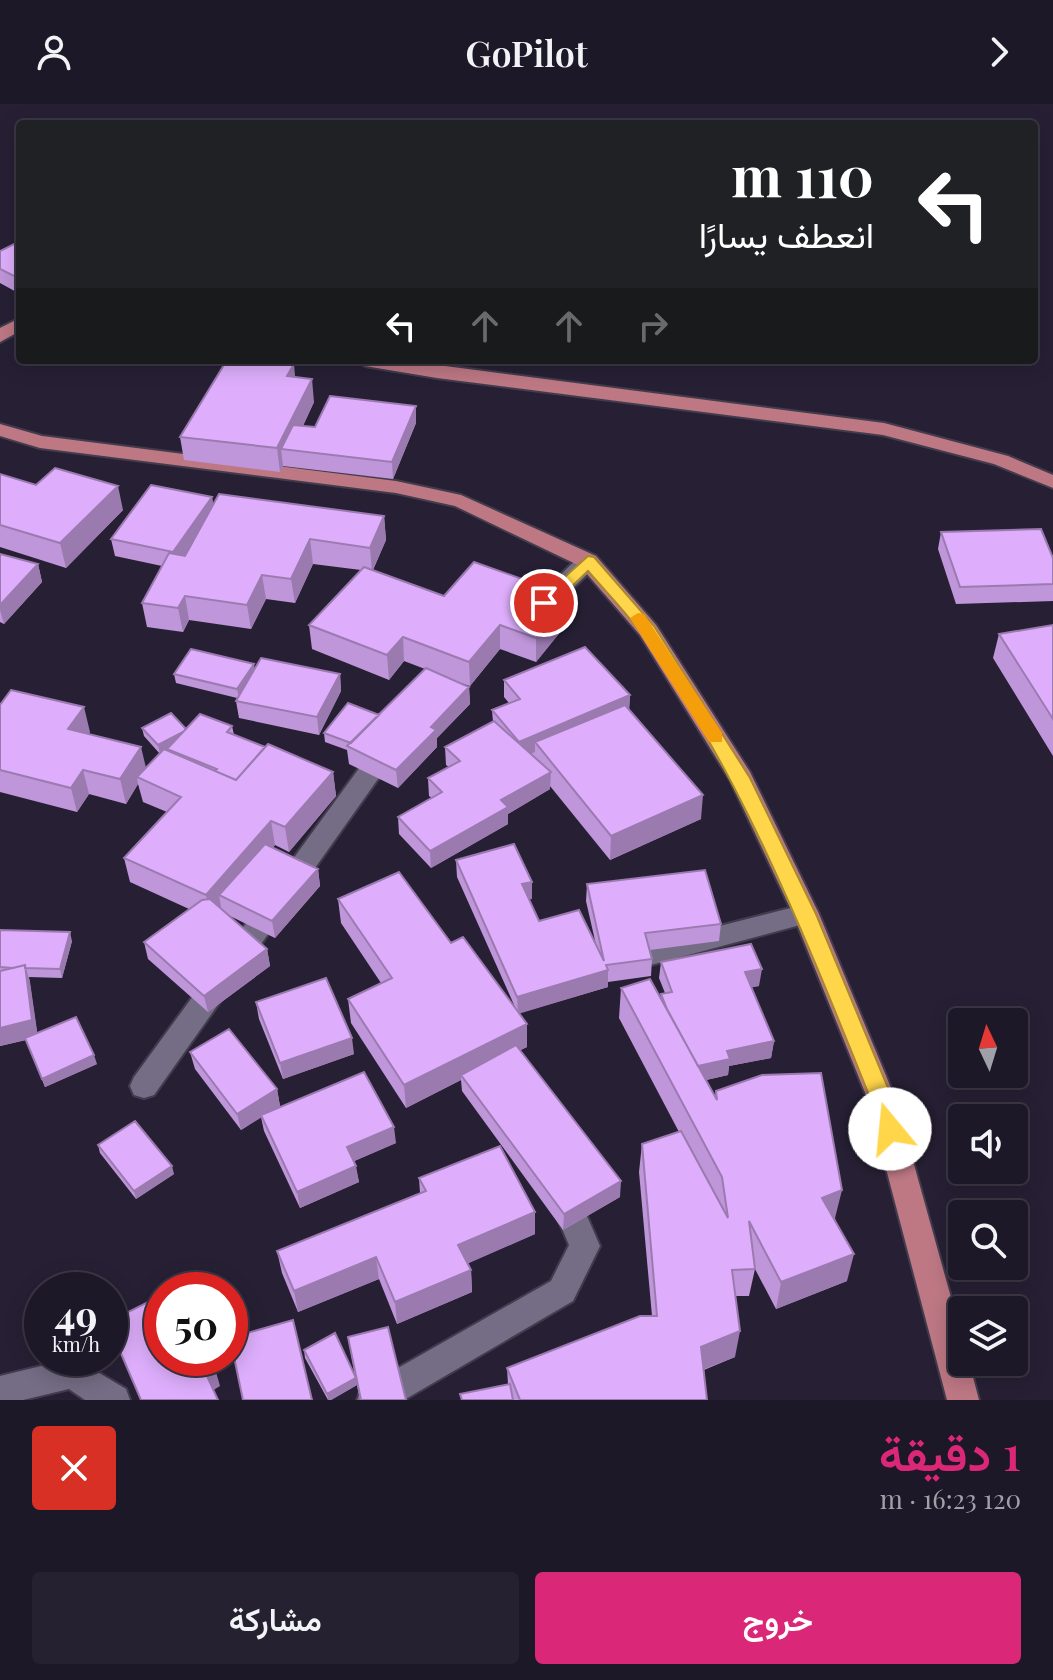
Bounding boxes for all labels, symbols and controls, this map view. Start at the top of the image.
text: GoPilot [465,28,588,76]
icon: person [32,30,76,74]
icon: forward [977,30,1021,74]
text: 110 m [731,137,874,212]
icon: left [902,152,1006,256]
text: انعطف يسارًا [699,209,874,257]
icon: left [379,304,423,348]
icon: ahead [463,304,507,348]
icon: ahead [547,304,591,348]
icon: right [631,304,675,348]
pin [510,569,578,637]
icon: arrive [522,581,566,625]
north arrow [948,1008,1028,1088]
map controls [948,1008,1028,1376]
position arrow [848,1087,932,1171]
button: sound [948,1104,1028,1184]
button: search [948,1200,1028,1280]
speed limit sign: 50 [144,1272,248,1376]
text: 49 [54,1287,98,1340]
button: layers [948,1296,1028,1376]
text: km/h [52,1330,100,1357]
text: 1 دقيقة [879,1419,1021,1483]
button: close [32,1426,116,1510]
text: 120 m · 16:23 [880,1481,1021,1516]
button: مشاركة [32,1572,519,1664]
button: خروج [535,1572,1021,1664]

